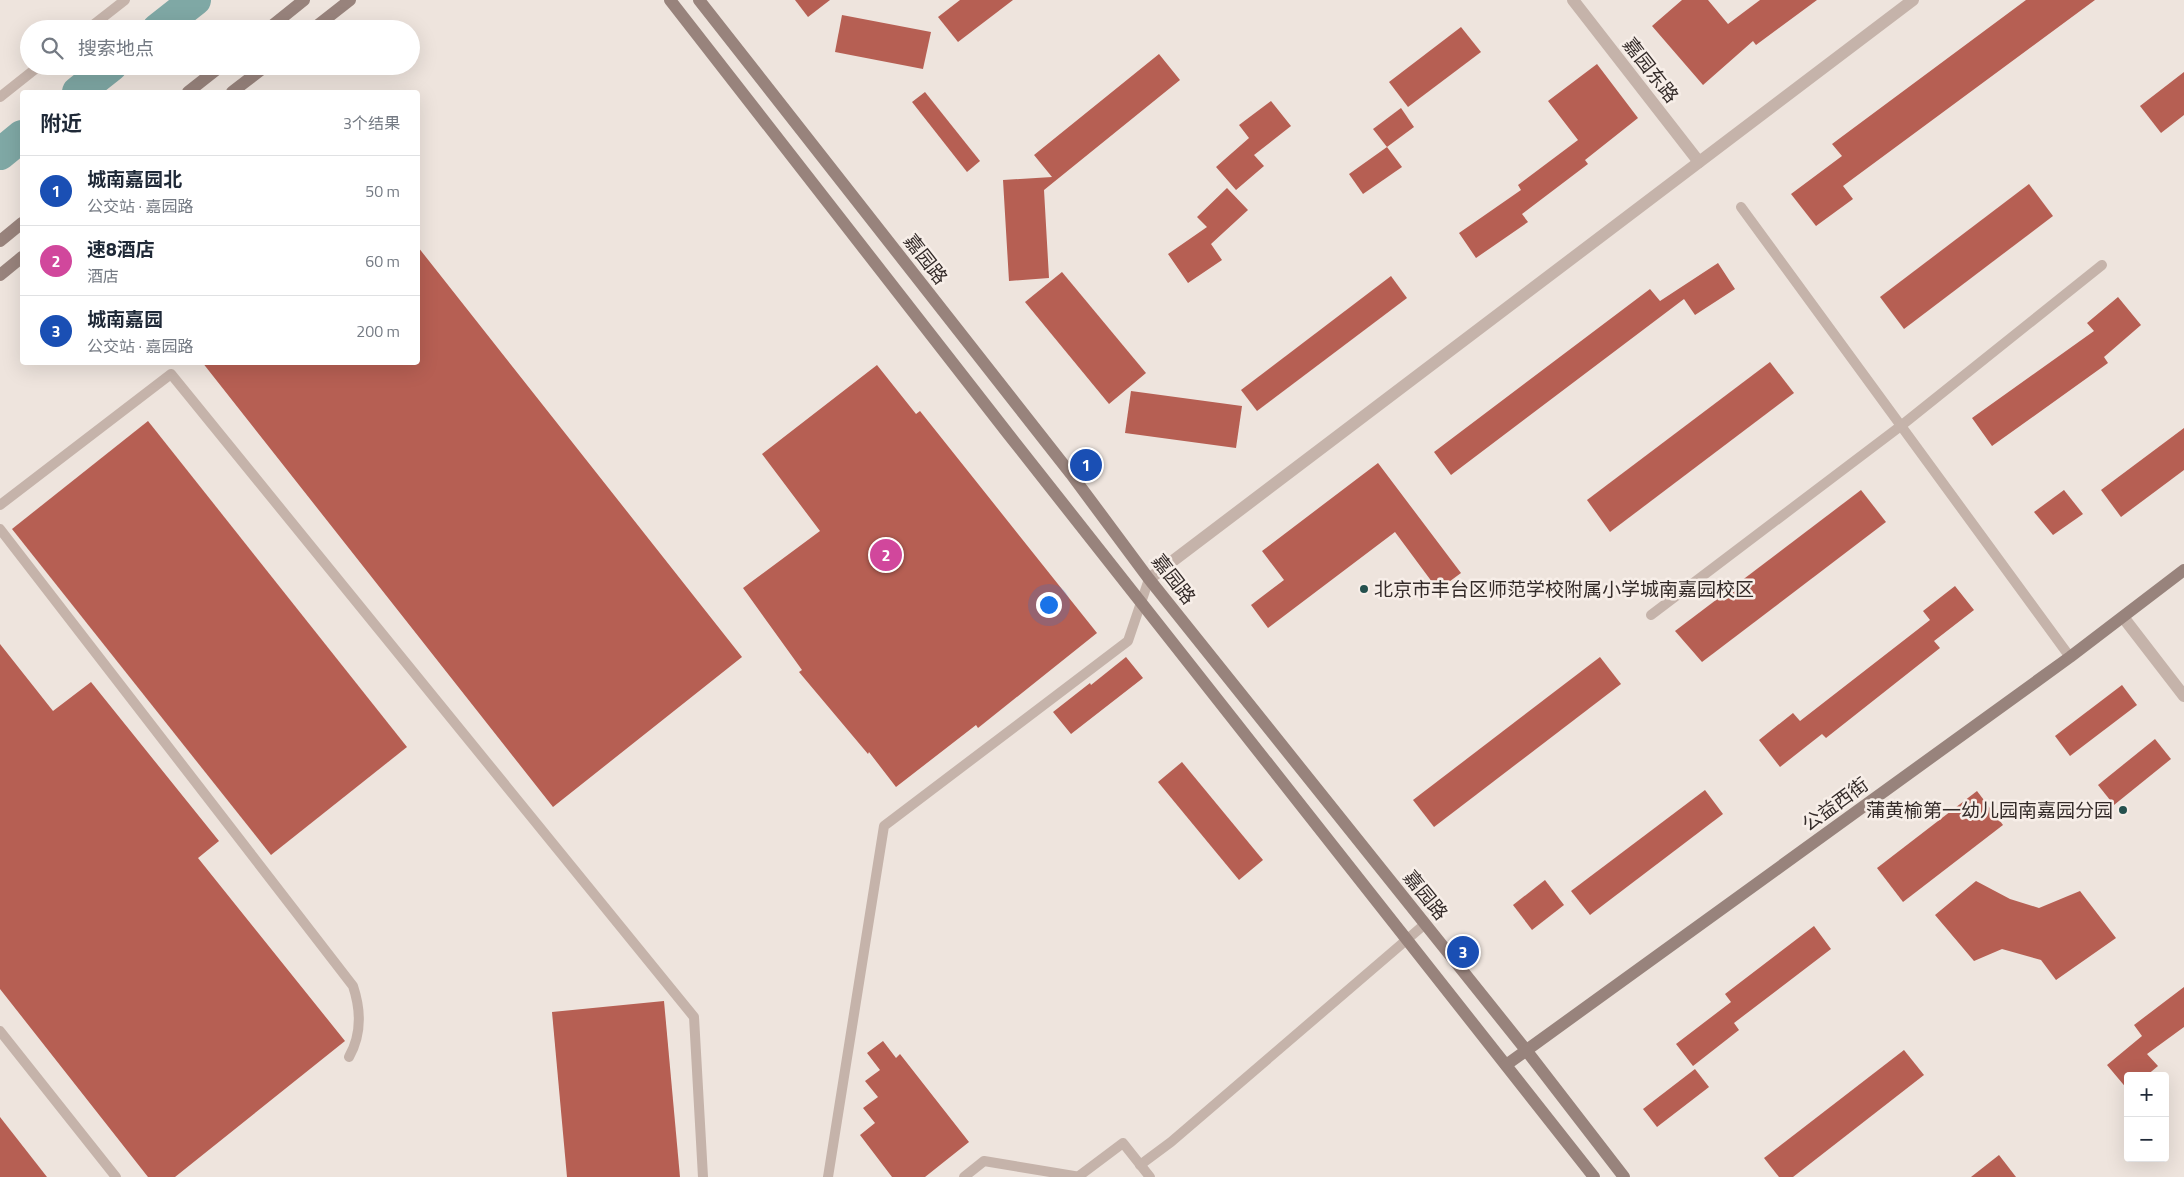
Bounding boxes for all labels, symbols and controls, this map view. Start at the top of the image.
search box [20,20,420,75]
street label: 嘉园东路 [1617,31,1686,109]
text: 搜索地点 [78,33,154,62]
icon: search [38,34,66,62]
text: 附近 [40,107,82,139]
text: 3个结果 [343,111,400,135]
text: 城南嘉园北 [87,164,182,193]
text: 1 [52,179,60,203]
text: 50 m [365,179,400,203]
text: 公交站 · 嘉园路 [87,194,194,218]
street label: 嘉园路 [897,227,955,290]
text: 速8酒店 [87,234,155,263]
text: 2 [52,249,60,273]
text: 60 m [365,249,400,273]
text: 酒店 [87,264,119,288]
text: 城南嘉园 [87,304,163,333]
text: 3 [52,319,60,343]
text: 200 m [356,319,400,343]
text: 公交站 · 嘉园路 [87,334,194,358]
pin: 1 [1070,446,1102,484]
pin: 2 [870,536,902,574]
street label: 嘉园路 [1145,547,1203,610]
place label: 北京市丰台区师范学校附属小学城南嘉园校区 [1374,574,1754,603]
marker: 北京市丰台区师范学校附属小学城南嘉园校区 [1358,583,1370,595]
your location [1036,592,1062,618]
street label: 公益西街 [1795,770,1874,838]
place label: 蒲黄榆第一幼儿园南嘉园分园 [1866,795,2113,824]
marker: 蒲黄榆第一幼儿园南嘉园分园 [2117,804,2129,816]
street label: 嘉园路 [1397,863,1456,926]
pin: 3 [1447,933,1479,971]
map controls [2124,1072,2169,1162]
button: + [2124,1072,2169,1117]
button: − [2124,1117,2169,1162]

